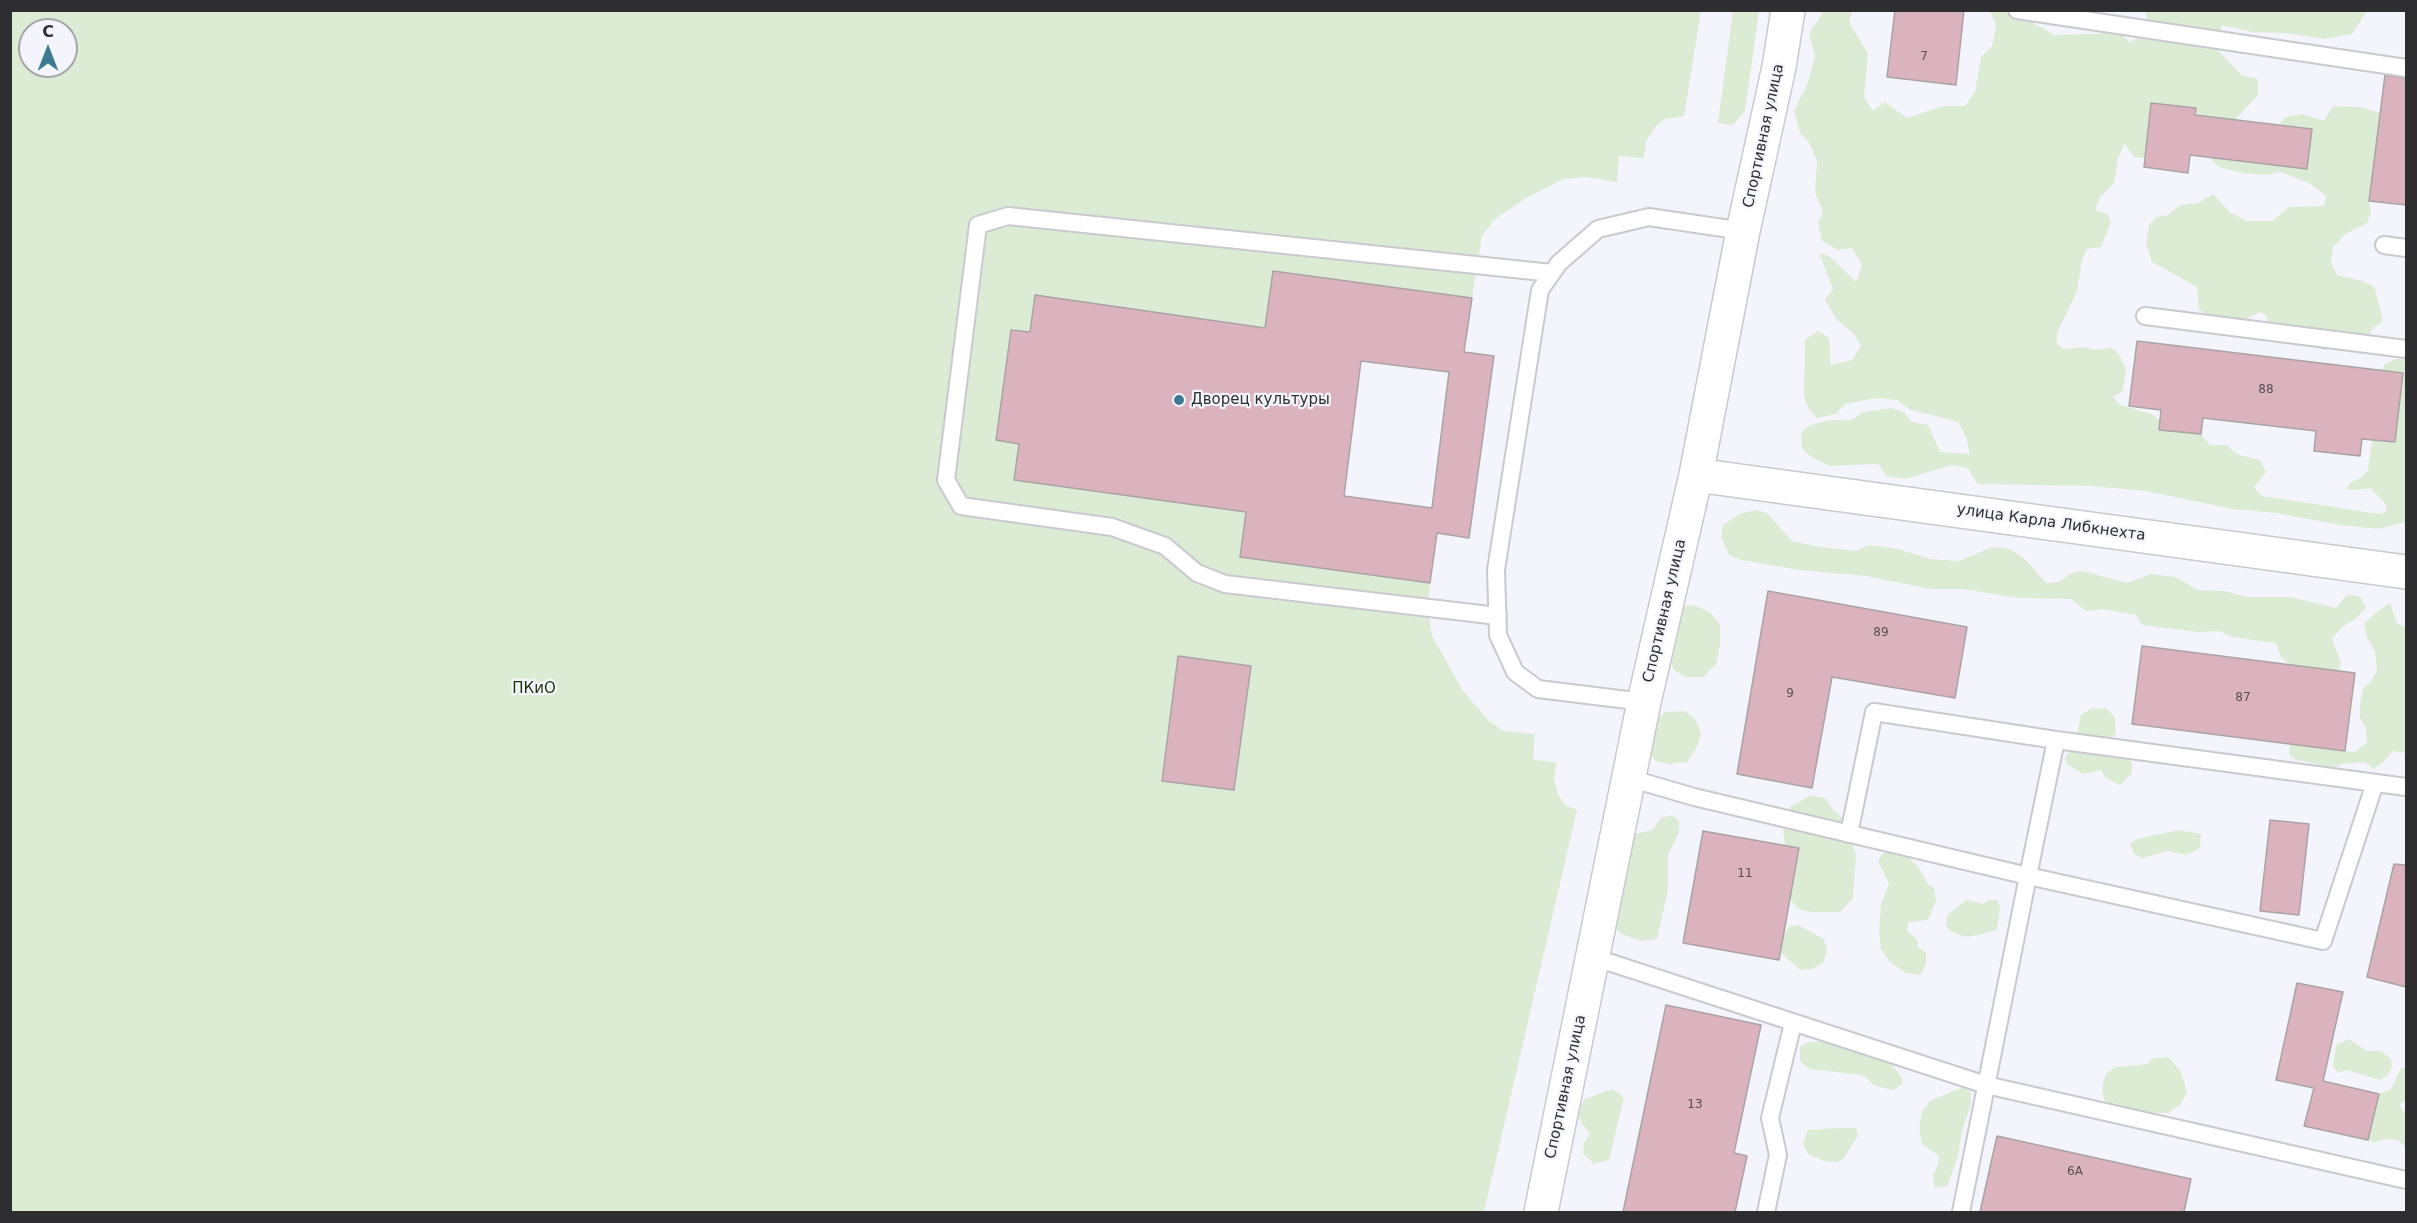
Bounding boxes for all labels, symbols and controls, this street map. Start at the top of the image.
north arrow [18,18,78,78]
text: С [42,22,54,41]
house number: 7 [1920,50,1928,64]
street label: Спортивная улица [1740,62,1788,210]
house number: 88 [2258,383,2274,397]
place label: Дворец культуры [1191,391,1330,409]
marker: Дворец культуры [1172,393,1186,407]
street label: улица Карла Либкнехта [1955,501,2147,545]
street label: Спортивная улица [1640,537,1690,685]
house number: 89 [1873,626,1889,640]
park label: ПКиО [512,680,556,698]
house number: 9 [1786,687,1794,701]
house number: 87 [2235,691,2251,705]
house number: 11 [1737,867,1753,881]
street label: Спортивная улица [1542,1013,1590,1161]
house number: 13 [1687,1098,1703,1112]
house number: 6А [2067,1165,2083,1179]

